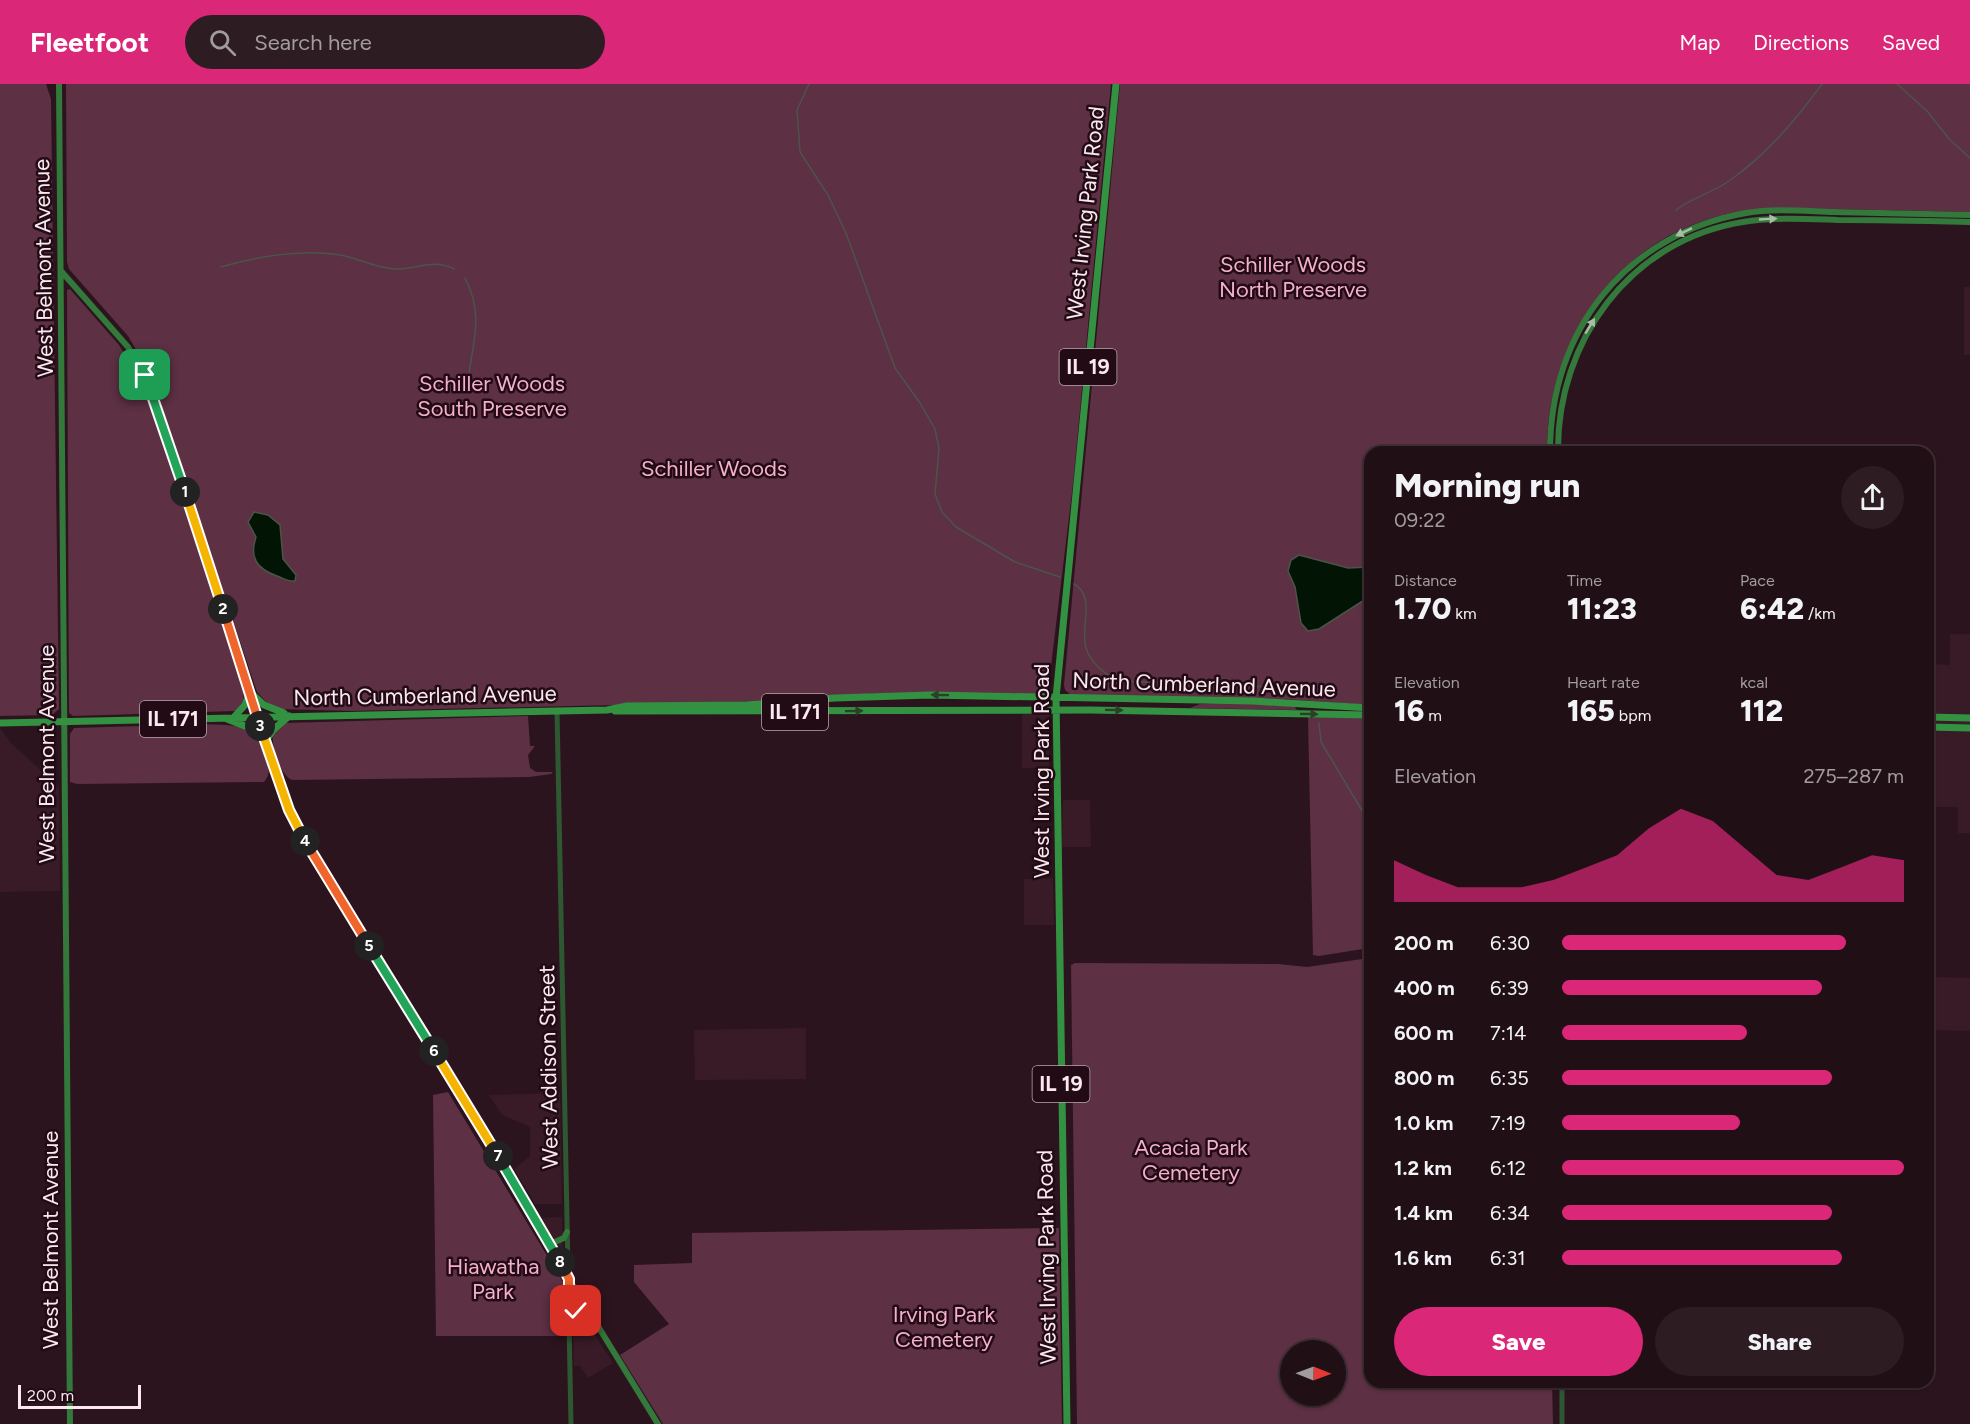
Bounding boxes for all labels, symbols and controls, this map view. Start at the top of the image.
search box [185,15,605,69]
text: Fleetfoot [30,25,149,59]
icon: search [206,26,239,59]
text: Search here [254,29,372,56]
text: Map [1679,30,1720,55]
text: Directions [1753,30,1849,55]
text: Saved [1882,30,1940,55]
street label: West Irving Park Road [1061,105,1110,321]
street label: West Belmont Avenue [28,159,59,377]
one-way arrow [1758,215,1777,224]
one-way arrow [1675,228,1692,237]
park label: Schiller Woods North Preserve [1219,251,1367,303]
one-way arrow [1585,318,1596,334]
pin [119,349,170,400]
road number: IL 19 [1060,349,1116,385]
icon: arrive [128,358,161,391]
park label: Schiller Woods South Preserve [417,370,567,422]
park label: Schiller Woods [641,455,787,482]
text: Morning run [1394,466,1580,505]
button: share [1841,466,1904,529]
pin: 1 [170,477,200,507]
text: 1 [182,482,188,501]
text: 09:22 [1394,508,1446,532]
text: Distance [1394,571,1457,590]
text: Time [1567,571,1602,590]
text: Pace [1740,571,1775,590]
text: 1.70 [1394,590,1451,627]
text: 11:23 [1567,590,1637,627]
text: 6:42 [1740,590,1804,627]
pin: 2 [208,594,238,624]
text: 2 [218,599,228,618]
text: km [1451,604,1477,623]
text: /km [1804,604,1836,623]
street label: West Belmont Avenue [33,645,60,863]
street label: West Irving Park Road [1028,664,1055,878]
street label: North Cumberland Avenue [1072,666,1336,703]
text: Elevation [1394,673,1460,692]
text: Heart rate [1567,673,1640,692]
text: kcal [1740,673,1768,692]
street label: North Cumberland Avenue [293,680,557,711]
one-way arrow [930,691,949,700]
text: 16 [1394,692,1424,729]
text: 165 [1567,692,1615,729]
text: 112 [1740,692,1783,729]
road number: IL 171 [762,694,828,730]
road number: IL 171 [140,701,206,737]
one-way arrow [1105,705,1124,715]
one-way arrow [845,706,864,716]
text: m [1424,706,1442,725]
text: bpm [1615,706,1651,725]
one-way arrow [1300,709,1319,719]
pin: 3 [245,711,275,741]
text: 3 [256,716,264,735]
text: Elevation [1394,764,1476,788]
text: 275–287 m [1803,764,1904,788]
pin: 4 [290,826,320,856]
text: 4 [300,831,310,850]
pin: 5 [354,931,384,961]
text: 200 m [1394,931,1454,955]
text: 6:30 [1490,931,1530,955]
text: 5 [364,936,374,955]
street label: West Addison Street [533,965,564,1169]
text: 400 m [1394,976,1455,1000]
text: 6:39 [1490,976,1529,1000]
text: 600 m [1394,1021,1454,1045]
text: 7:14 [1490,1021,1526,1045]
pin: 6 [419,1036,449,1066]
text: 6 [429,1041,439,1060]
road number: IL 19 [1032,1066,1090,1102]
text: 800 m [1394,1066,1454,1090]
text: 6:35 [1490,1066,1529,1090]
text: 1.0 km [1394,1111,1453,1135]
text: 7:19 [1490,1111,1525,1135]
street label: West Belmont Avenue [37,1131,64,1349]
park label: Acacia Park Cemetery [1134,1134,1248,1186]
pin: 7 [483,1141,513,1171]
text: 7 [494,1146,502,1165]
street label: West Irving Park Road [1031,1149,1062,1365]
text: 1.2 km [1394,1156,1452,1180]
text: 6:12 [1490,1156,1526,1180]
text: 1.4 km [1394,1201,1453,1225]
text: 6:34 [1490,1201,1530,1225]
text: 1.6 km [1394,1246,1452,1270]
text: 6:31 [1490,1246,1526,1270]
pin: 8 [545,1247,575,1277]
text: 8 [555,1252,565,1271]
park label: Hiawatha Park [447,1253,539,1305]
pin [550,1285,601,1336]
icon: check [559,1294,592,1327]
park label: Irving Park Cemetery [893,1301,996,1353]
button: Save [1394,1307,1643,1376]
button: Share [1655,1307,1904,1376]
north arrow [1280,1340,1346,1406]
map controls [1280,1340,1346,1406]
scale bar [18,1382,141,1410]
text: 200 m [27,1386,74,1405]

